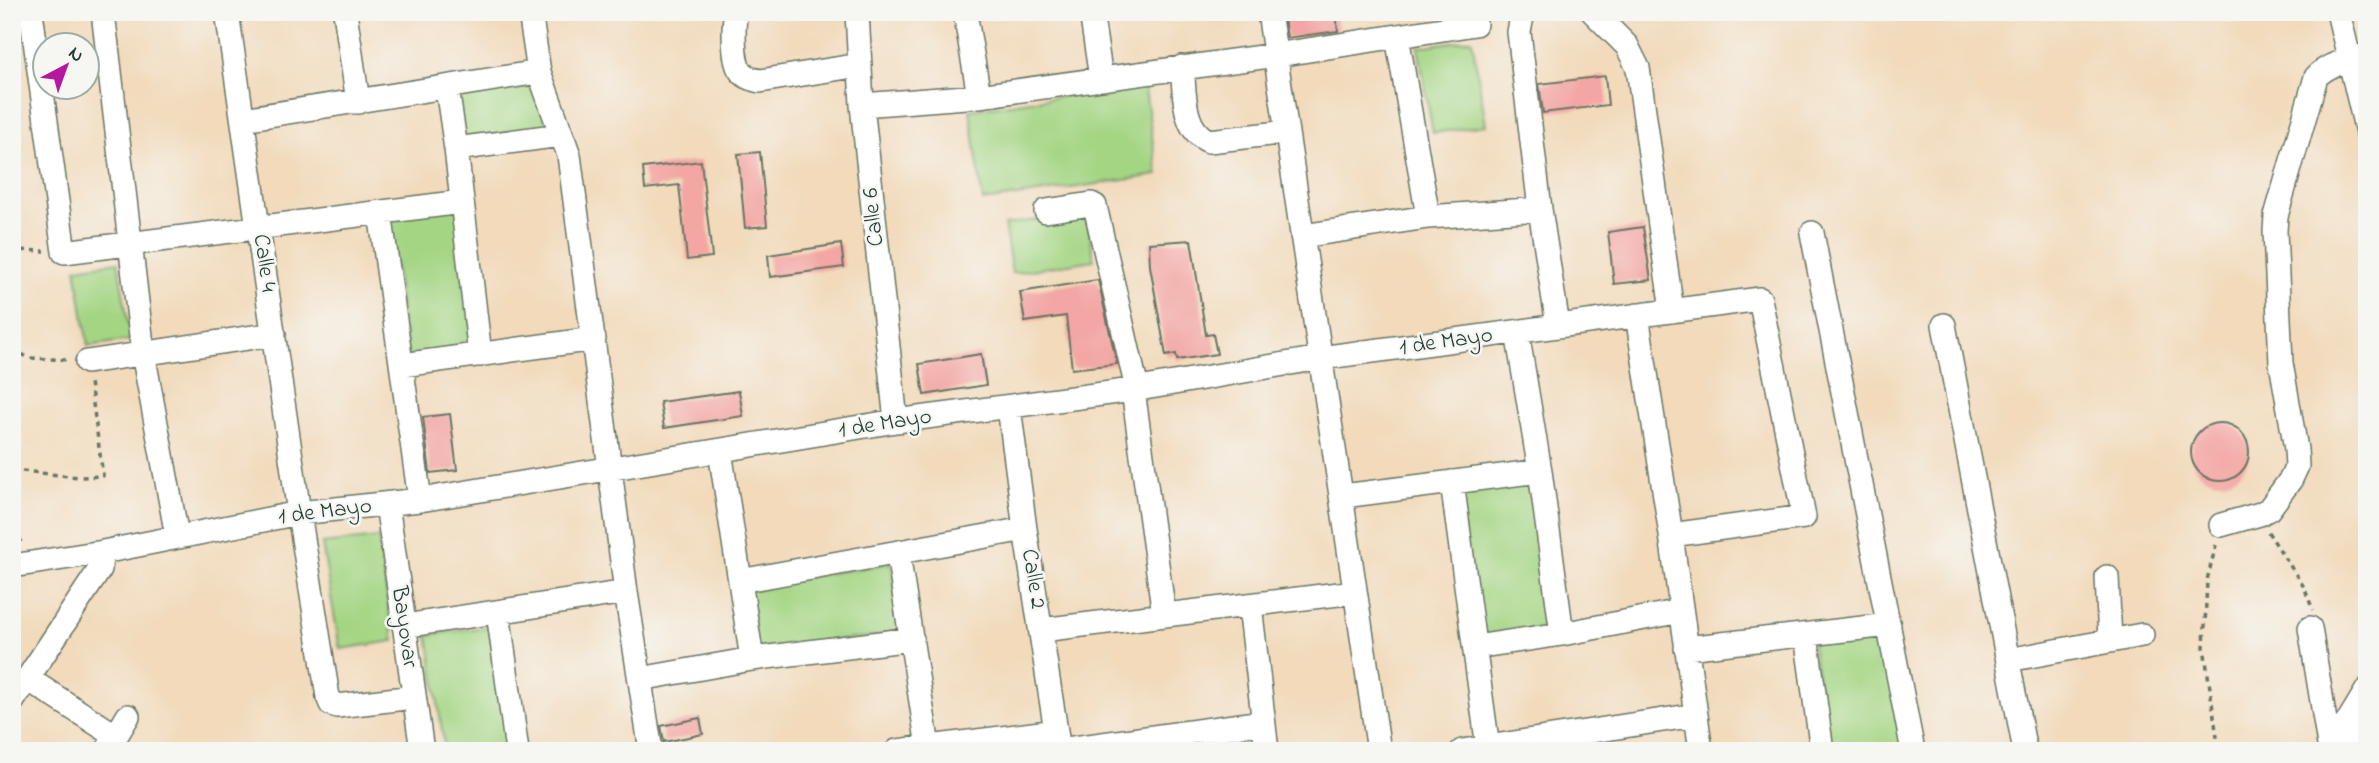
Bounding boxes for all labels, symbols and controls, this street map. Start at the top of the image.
north arrow [32,32,102,102]
text: N [62,41,89,70]
street label: Calle 6 [855,186,893,248]
street label: Calle 4 [244,232,284,295]
street label: 1 de Mayo [1397,319,1495,367]
street label: 1 de Mayo [836,400,934,450]
street label: 1 de Mayo [276,490,374,536]
street label: Calle 2 [1012,547,1054,611]
street label: Bayovar [380,583,426,671]

